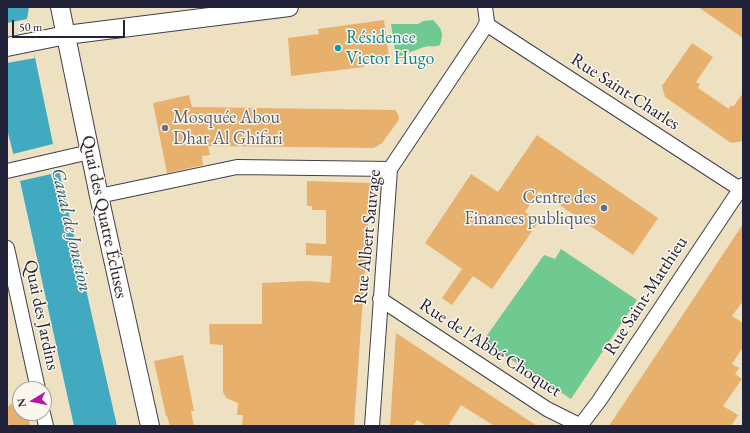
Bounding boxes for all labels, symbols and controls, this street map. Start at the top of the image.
scale bar [14,12,127,38]
text: 50 m [19,19,42,35]
place label: Résidence Victor Hugo [346,27,434,70]
marker: Résidence Victor Hugo [333,43,343,53]
street label: Rue Saint-Charles [567,49,683,135]
place label: Mosquée Abou Dhar Al Ghifari [173,107,283,150]
marker: Mosquée Abou Dhar Al Ghifari [160,123,170,133]
street label: Quai des Quatre Écluses [76,134,132,300]
water label: Canal de Jonction [46,166,96,294]
street label: Rue Albert Sauvage [350,168,386,306]
place label: Centre des Finances publiques [465,187,596,230]
marker: Centre des Finances publiques [599,203,609,213]
street label: Rue Saint-Matthieu [599,232,693,360]
street label: Quai des Jardins [19,258,63,372]
street label: Rue de l'Abbé Choquet [415,294,565,402]
north arrow [12,381,52,421]
text: N [14,397,29,409]

